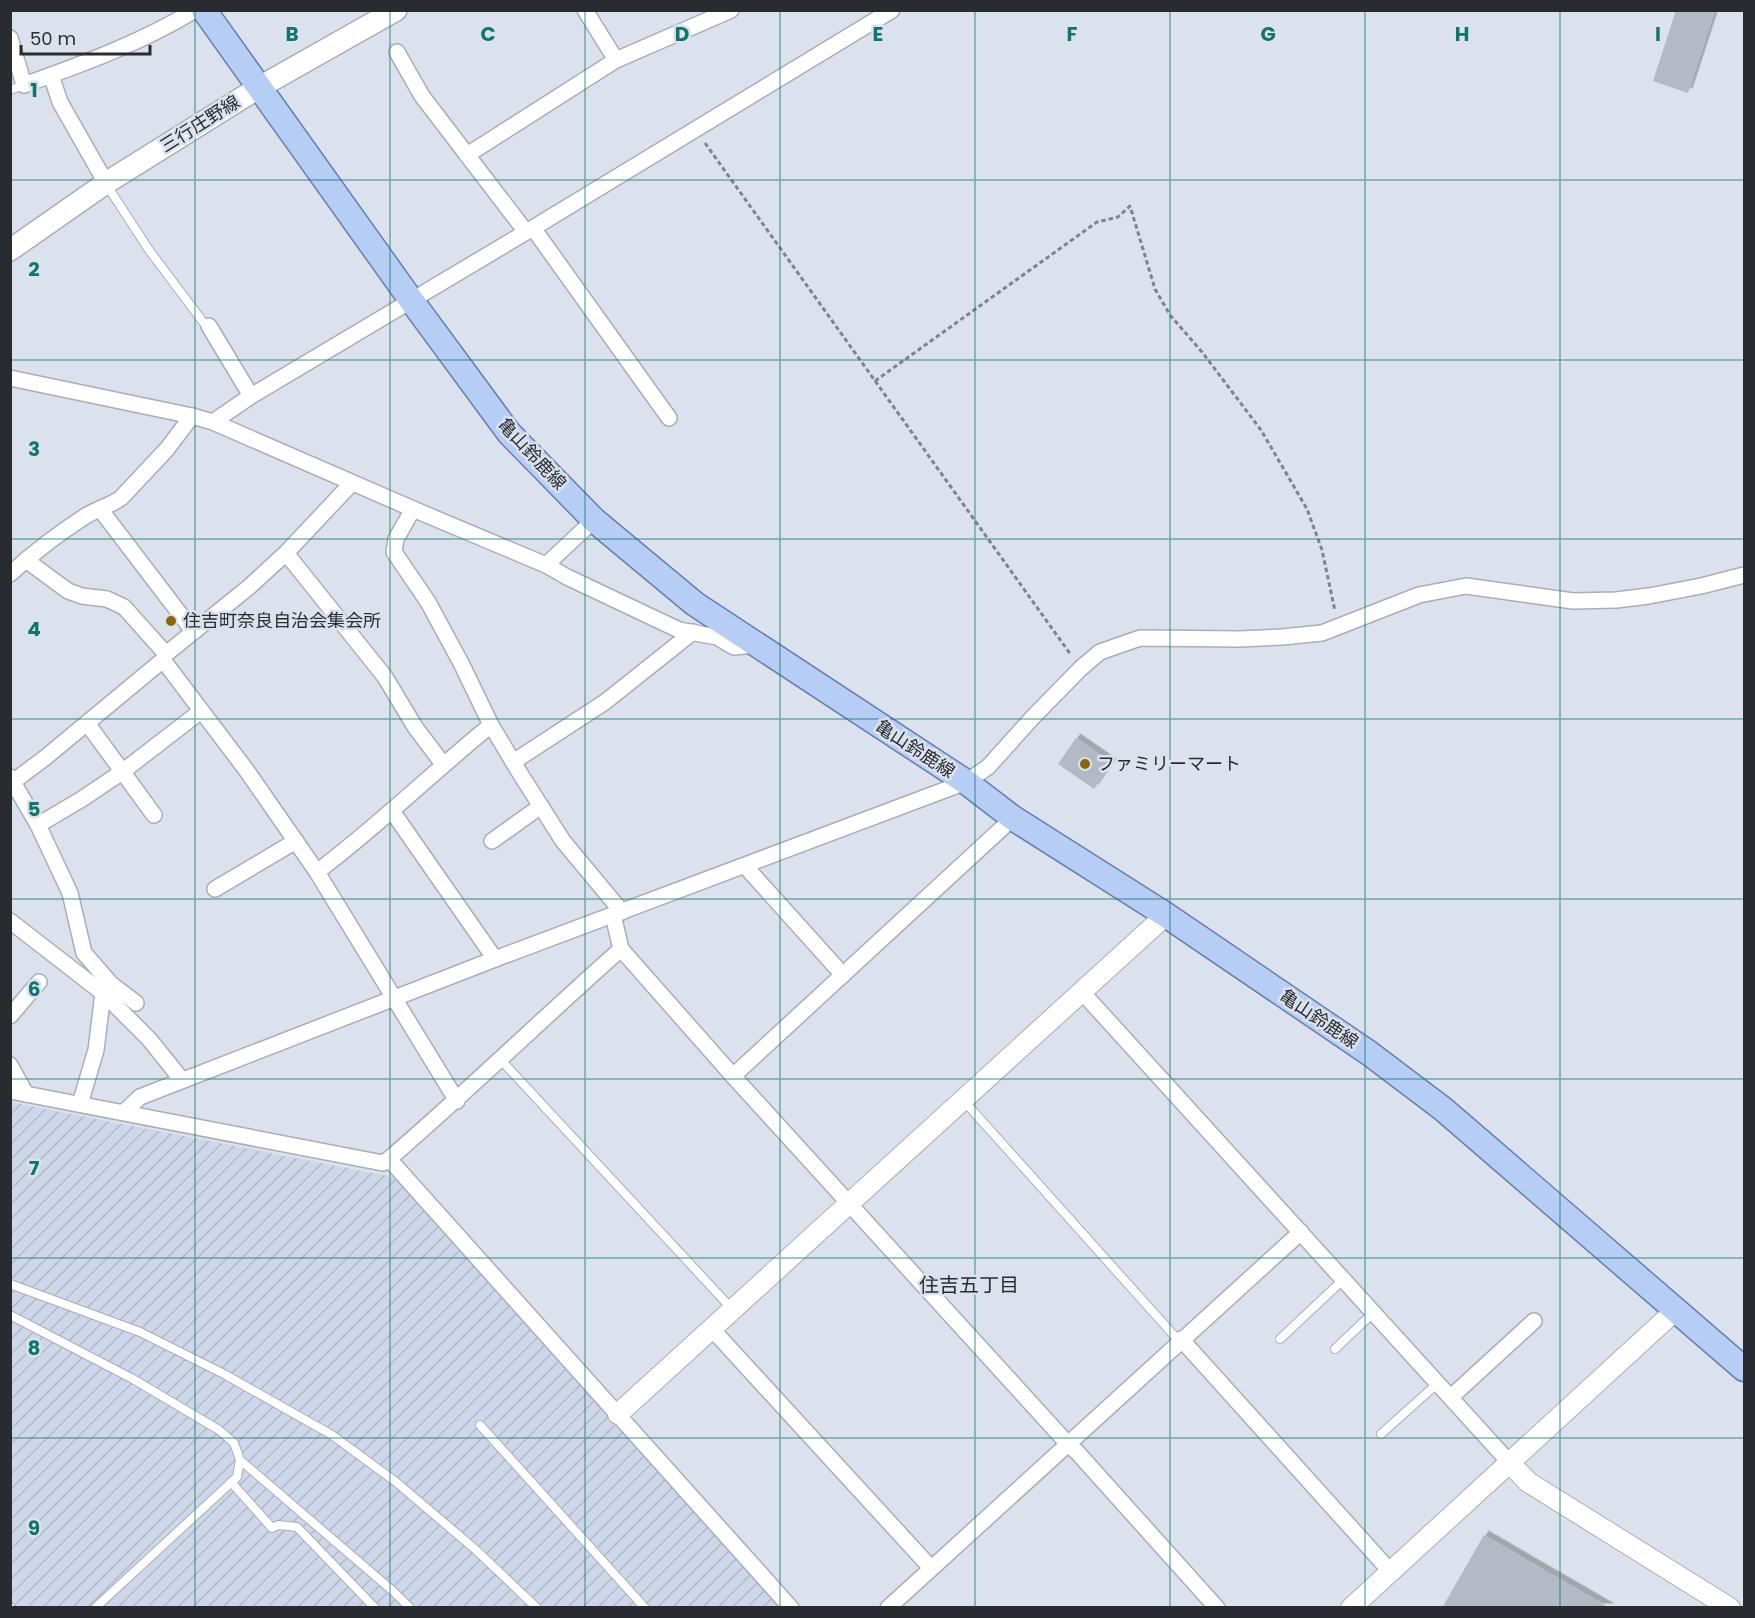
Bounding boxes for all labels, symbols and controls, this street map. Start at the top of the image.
scale bar [21,18,150,56]
text: B [285,20,299,48]
text: C [480,20,496,48]
text: D [675,20,689,48]
text: E [873,20,883,48]
text: F [1067,20,1078,48]
text: G [1260,20,1276,48]
text: H [1455,20,1469,48]
text: I [1655,20,1661,48]
text: 50 m [30,26,76,51]
text: 1 [30,76,38,104]
street label: 三行庄野線 [155,89,245,158]
text: 2 [28,255,40,283]
street label: 亀山鈴鹿線 [493,412,572,495]
text: 3 [28,435,40,463]
place label: 住吉町奈良自治会集会所 [183,608,381,633]
marker: 住吉町奈良自治会集会所 [164,614,178,628]
text: 4 [27,615,41,643]
street label: 亀山鈴鹿線 [871,714,960,784]
place label: ファミリーマート [1097,751,1241,776]
marker: ファミリーマート [1078,757,1092,771]
text: 5 [28,795,41,823]
text: 6 [28,975,40,1003]
street label: 亀山鈴鹿線 [1275,983,1364,1054]
text: 7 [29,1154,40,1182]
district label: 住吉五丁目 [919,1271,1019,1299]
text: 8 [28,1334,40,1362]
text: 9 [28,1514,40,1542]

